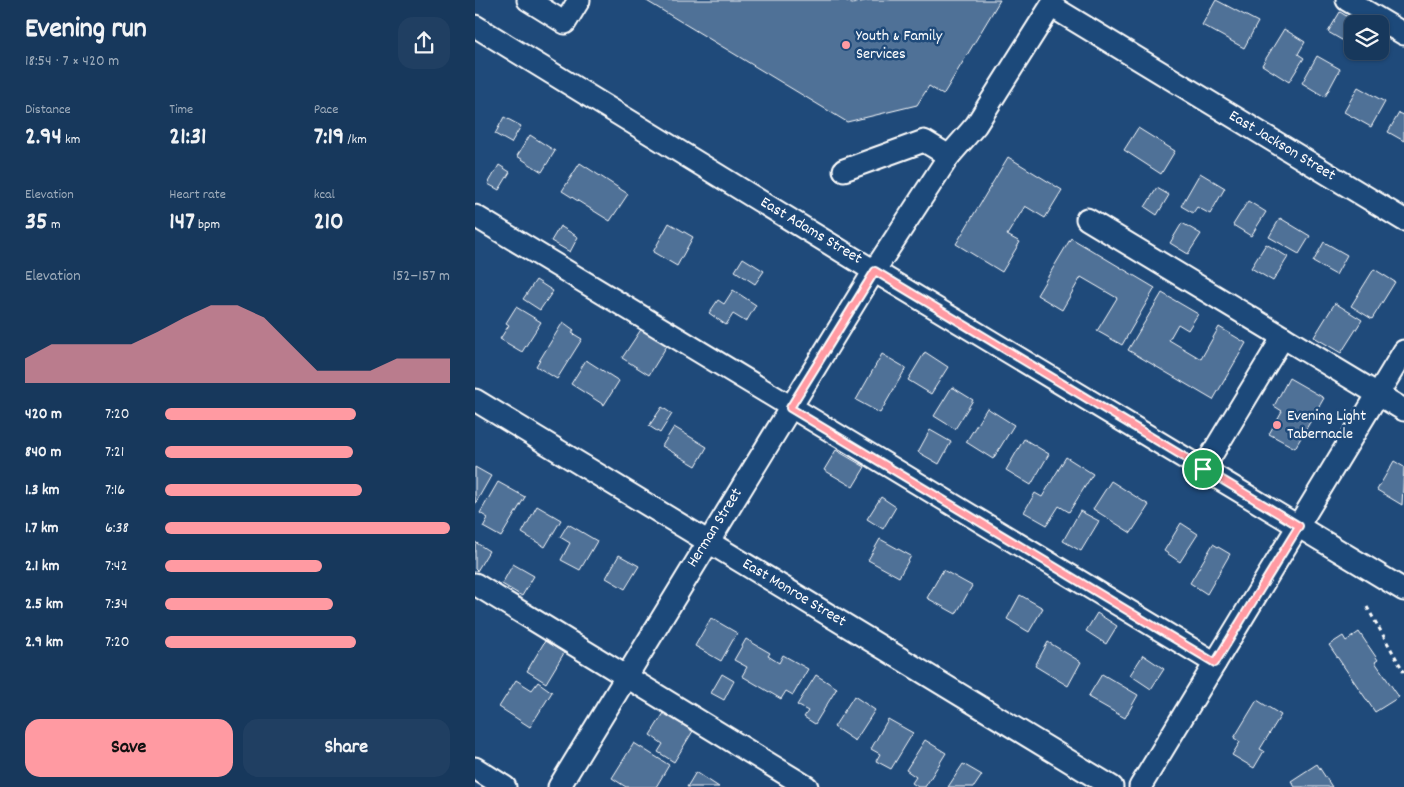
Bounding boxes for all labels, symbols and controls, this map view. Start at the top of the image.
text: Evening run [25,11,147,51]
map controls [1344,15,1389,60]
button: layers [1344,15,1389,60]
button: share [398,17,450,69]
place label: Youth & Family Services [856,25,943,66]
marker: Youth & Family Services [840,39,852,51]
text: 18:54 · 7 × 420 m [25,50,119,73]
text: Distance [25,100,71,120]
text: Time [169,100,193,120]
text: Pace [314,100,338,120]
street label: East Jackson Street [1224,105,1340,187]
text: 2.94 [25,120,62,156]
text: 21:31 [169,120,206,156]
text: 7:19 [314,120,344,156]
text: km [62,130,80,150]
text: /km [344,130,367,150]
text: Elevation [25,185,74,205]
text: Heart rate [169,185,226,205]
text: kcal [314,185,335,205]
street label: East Adams Street [756,192,866,271]
text: 35 [25,205,48,241]
text: 147 [169,205,195,241]
text: 210 [314,205,344,241]
text: m [48,215,61,235]
text: bpm [195,215,220,235]
text: Elevation [25,265,81,288]
text: 152–157 m [392,265,450,288]
text: 420 m [25,403,62,426]
text: 7:20 [105,403,130,426]
place label: Evening Light Tabernacle [1287,405,1366,446]
marker: Evening Light Tabernacle [1271,419,1283,431]
text: 840 m [25,441,61,464]
text: 7:21 [105,441,124,464]
pin [1182,448,1224,490]
icon: arrive [1189,455,1217,483]
text: 1.3 km [25,479,59,502]
text: 7:16 [105,479,125,502]
street label: Herman Street [682,484,749,572]
text: 1.7 km [25,517,59,540]
text: 6:38 [105,517,129,540]
street label: East Monroe Street [738,553,850,633]
text: 2.1 km [25,555,59,578]
text: 7:42 [105,555,127,578]
text: 2.5 km [25,593,63,616]
text: 7:34 [105,593,128,616]
text: 2.9 km [25,631,63,654]
text: 7:20 [105,631,130,654]
button: Save [25,719,233,777]
button: Share [243,719,450,777]

